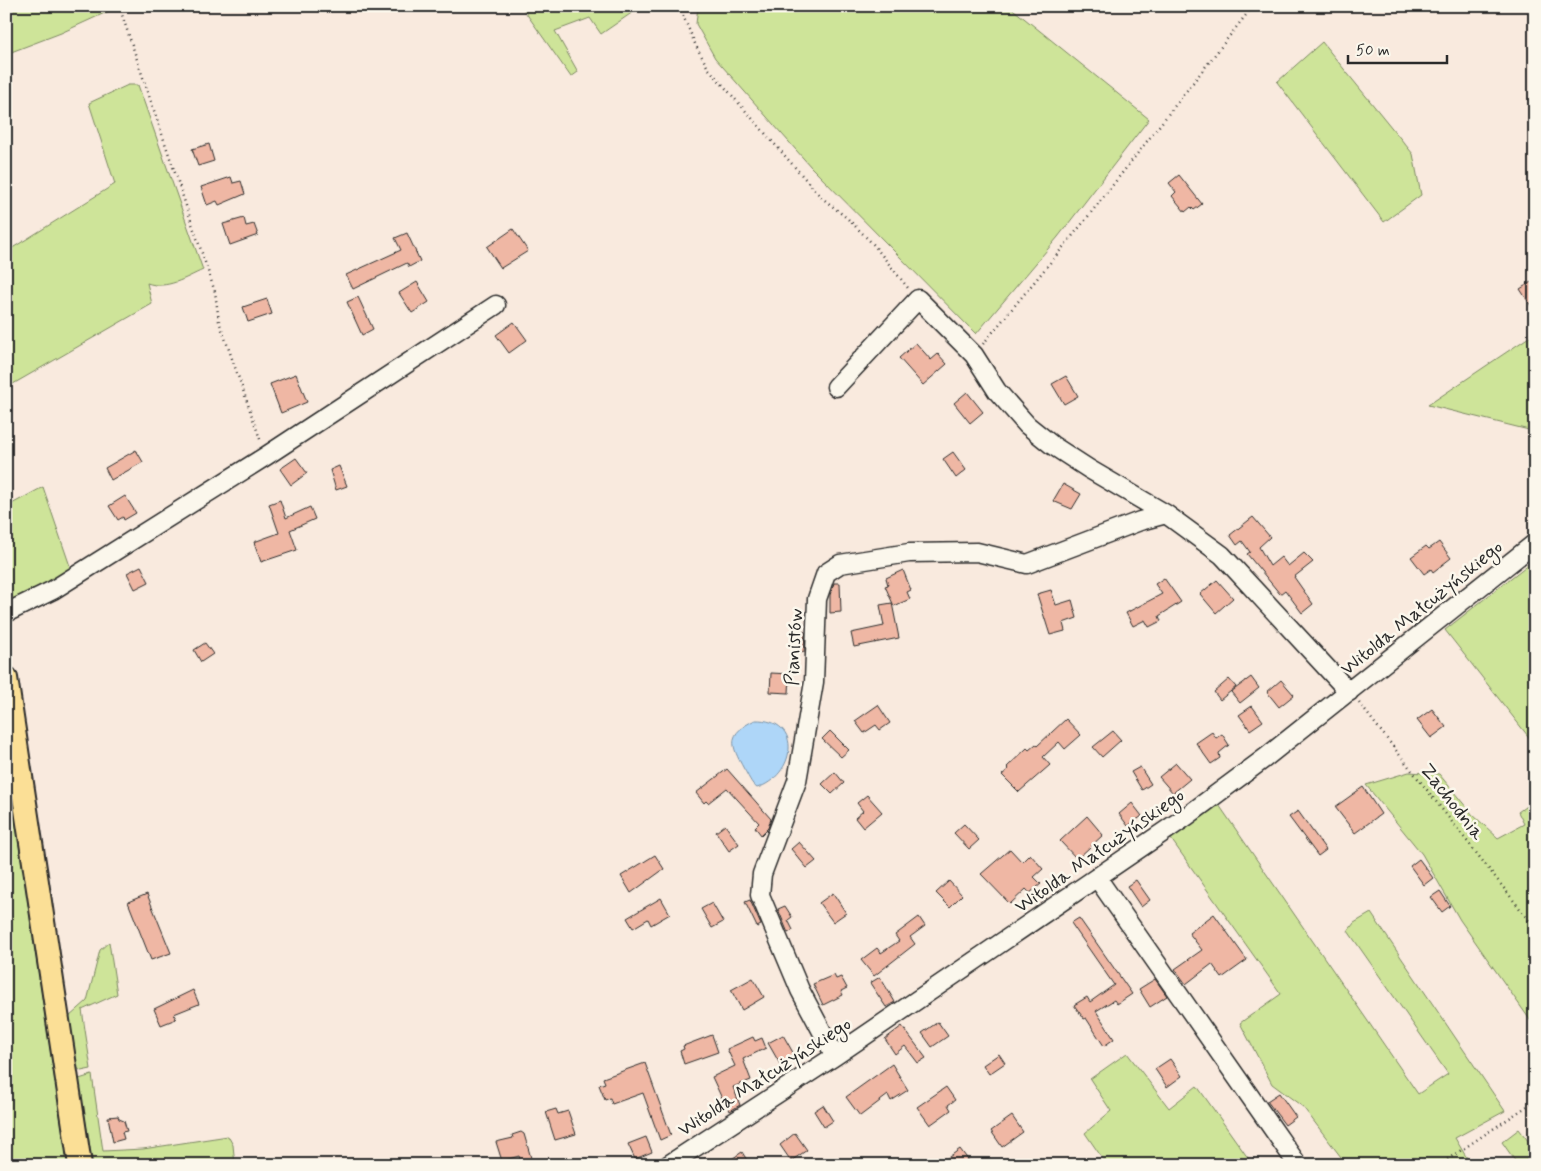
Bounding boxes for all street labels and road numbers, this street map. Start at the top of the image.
street label: Witolda Małcużyńskiego [1335,534,1509,683]
street label: Pianistów [779,608,810,686]
street label: Zachodnia [1413,758,1491,847]
street label: Witolda Małcużyńskiego [1009,782,1191,921]
street label: Witolda Małcużyńskiego [673,1011,857,1144]

